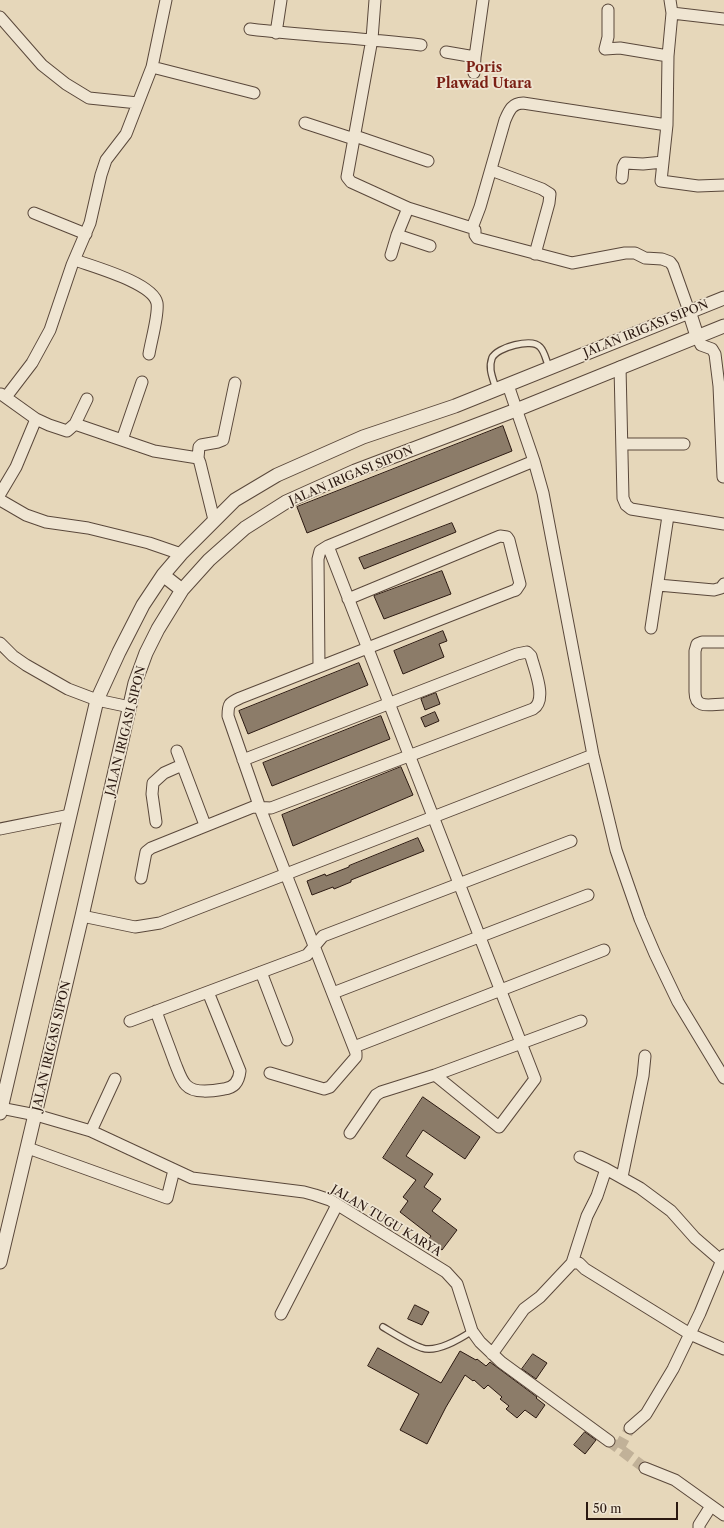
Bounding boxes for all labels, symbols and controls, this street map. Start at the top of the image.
district label: Poris Plawad Utara [436,60,532,92]
street label: JALAN IRIGASI SIPON [581,297,711,361]
street label: JALAN IRIGASI SIPON [287,443,415,509]
street label: JALAN IRIGASI SIPON [103,665,149,797]
street label: JALAN IRIGASI SIPON [30,979,74,1113]
street label: JALAN TUGU KARYA [328,1182,444,1260]
scale bar [588,1494,680,1520]
text: 50 m [593,1501,622,1516]

